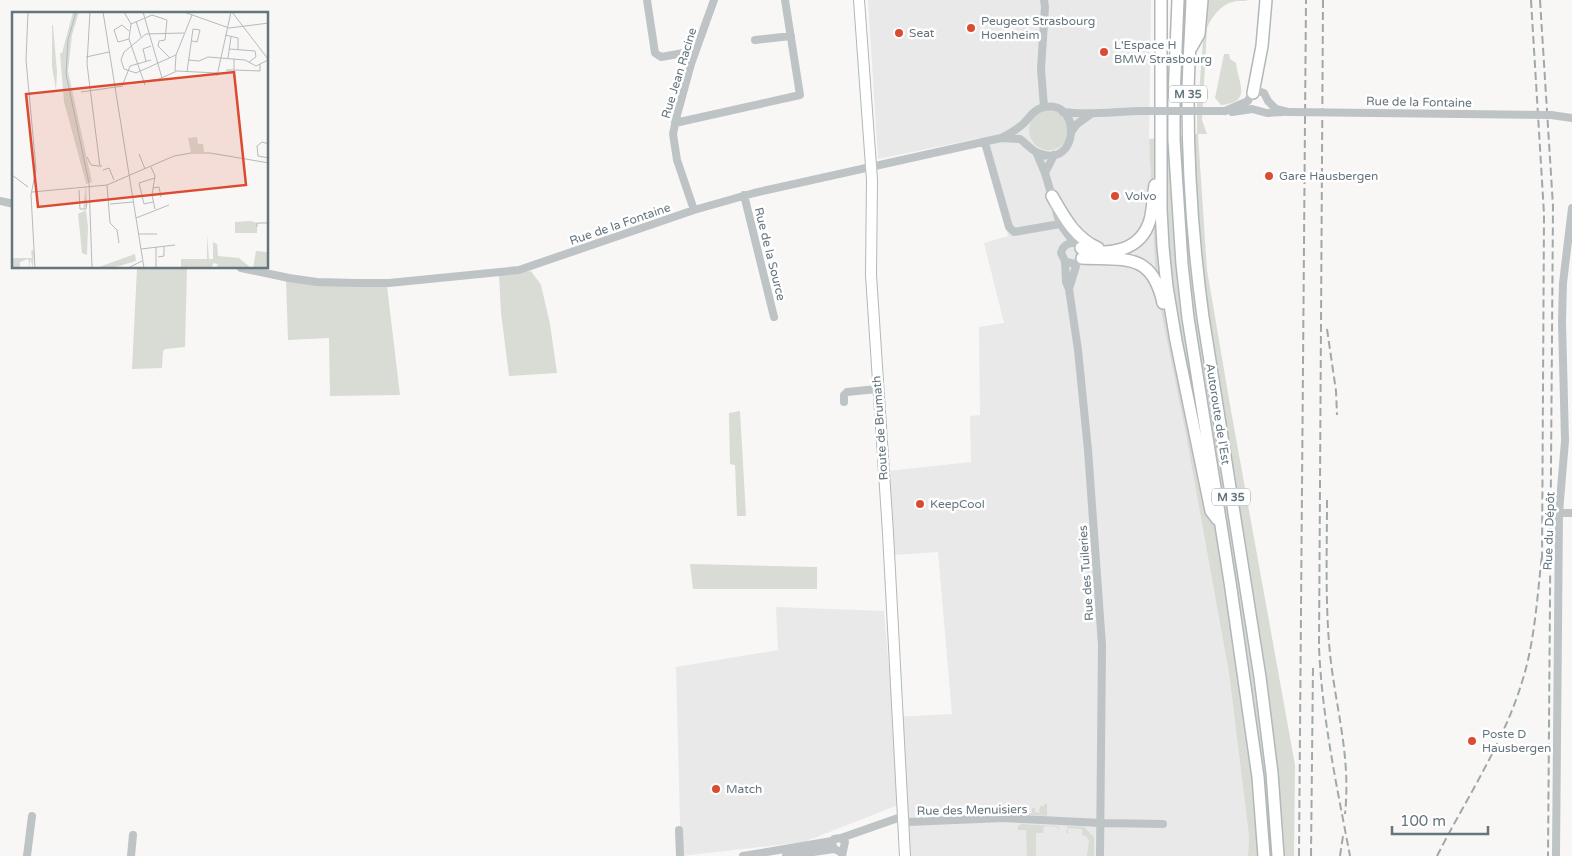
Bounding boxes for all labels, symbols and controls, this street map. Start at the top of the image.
inset map [12,12,269,269]
place label: Peugeot Strasbourg Hoenheim [981,14,1095,42]
marker: Peugeot Strasbourg Hoenheim [965,22,977,34]
street label: Rue Jean Racine [659,26,700,120]
place label: Seat [909,26,935,40]
marker: Seat [893,27,905,39]
place label: L'Espace H BMW Strasbourg [1114,38,1212,66]
marker: L'Espace H BMW Strasbourg [1098,46,1110,58]
road number: M 35 [1169,86,1207,102]
street label: Rue de la Fontaine [1366,94,1472,110]
place label: Gare Hausbergen [1279,169,1378,183]
marker: Gare Hausbergen [1263,170,1275,182]
place label: Volvo [1125,189,1157,203]
marker: Volvo [1109,190,1121,202]
street label: Rue de la Fontaine [568,200,672,248]
street label: Rue de la Source [752,206,788,302]
street label: Autoroute de l’Est [1203,362,1233,466]
street label: Route de Brumath [869,375,891,481]
road number: M 35 [1212,488,1250,506]
street label: Rue du Dépôt [1541,491,1557,571]
place label: KeepCool [930,497,985,511]
marker: KeepCool [914,498,926,510]
street label: Rue des Tuileries [1076,524,1096,621]
place label: Poste D Hausbergen [1482,727,1551,755]
marker: Poste D Hausbergen [1466,735,1478,747]
place label: Match [726,782,762,796]
marker: Match [710,783,722,795]
street label: Rue des Menuisiers [917,802,1028,818]
scale bar [1392,804,1488,836]
text: 100 m [1400,812,1446,830]

